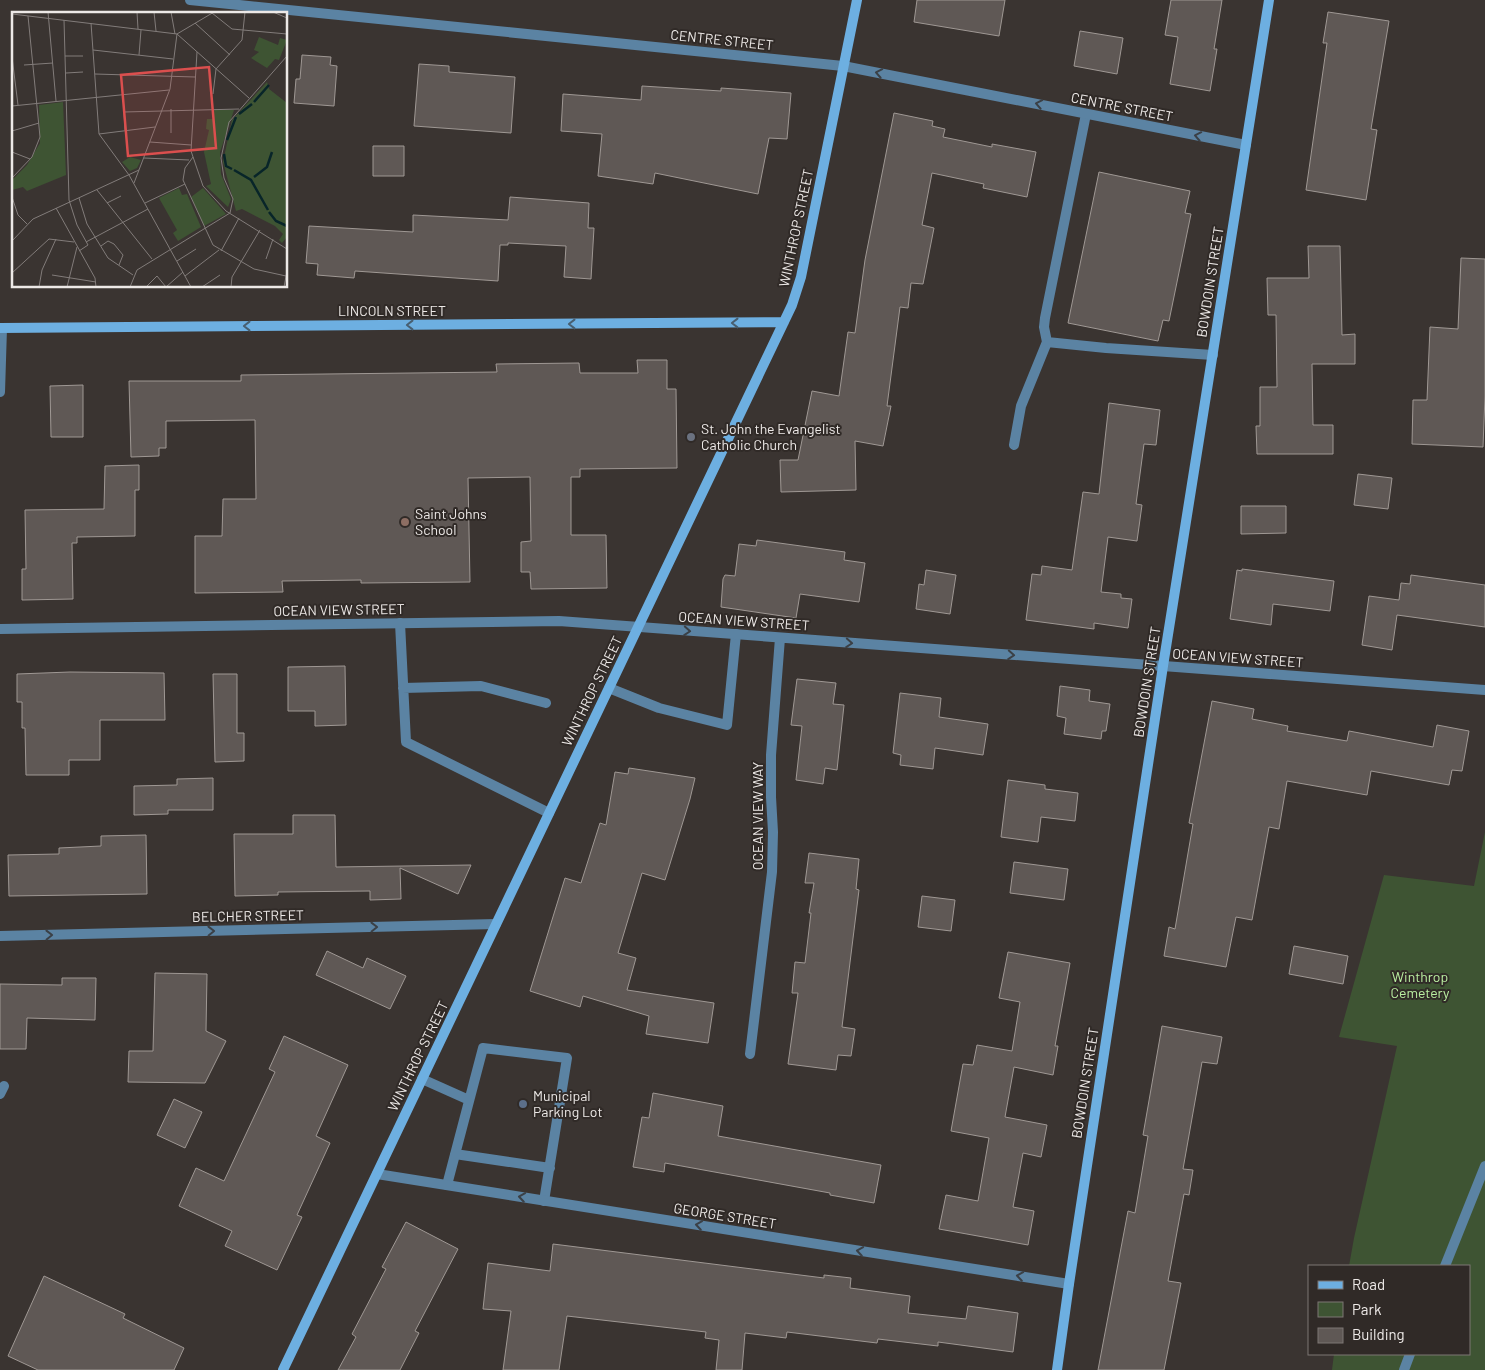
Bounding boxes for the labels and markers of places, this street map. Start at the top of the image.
place label: St. John the Evangelist Catholic Church [701,420,841,453]
marker: St. John the Evangelist Catholic Church [685,431,697,443]
place label: Saint Johns School [415,505,487,538]
marker: Saint Johns School [399,516,411,528]
place label: Municipal Parking Lot [533,1087,603,1120]
marker: Municipal Parking Lot [517,1098,529,1110]

